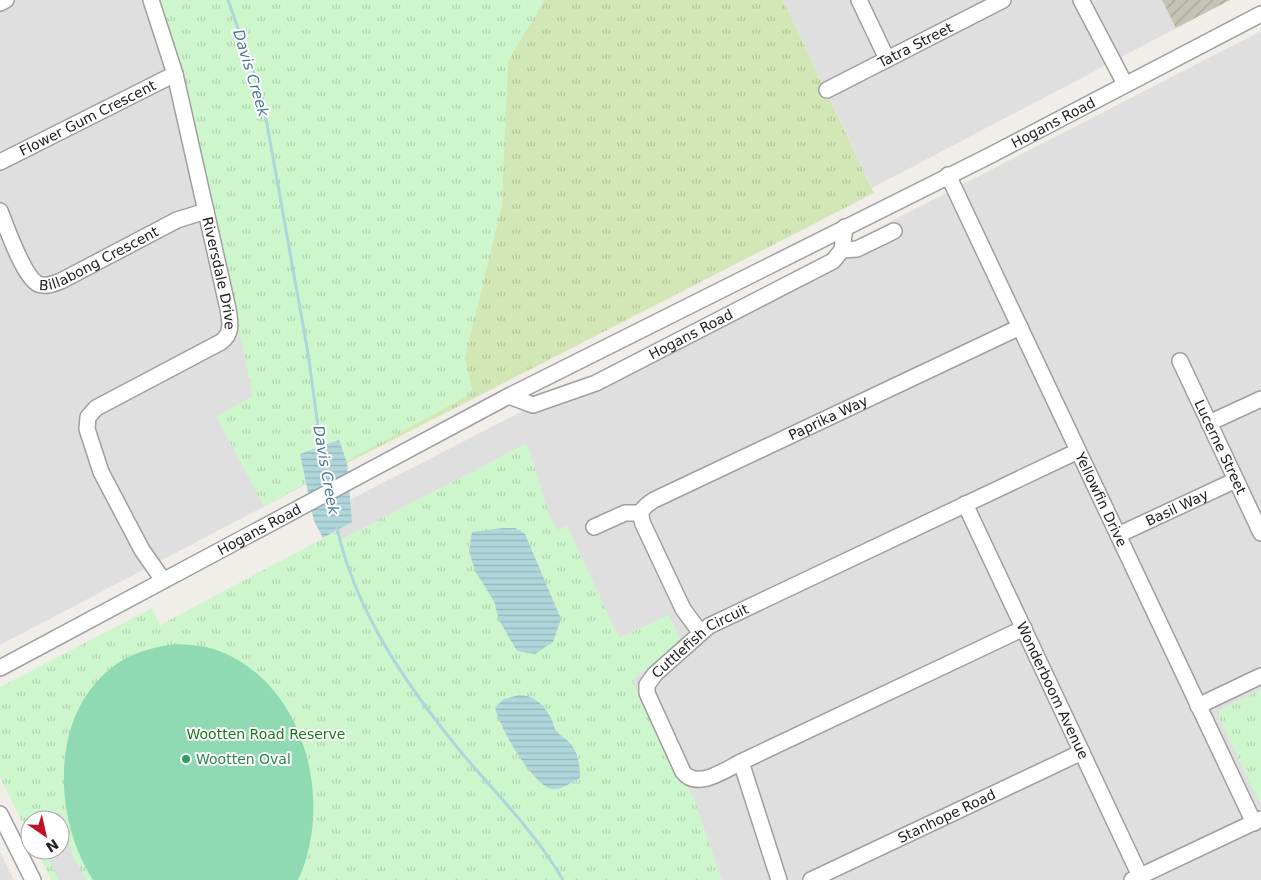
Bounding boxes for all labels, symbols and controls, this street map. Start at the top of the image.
street label: Tatra Street [874,19,956,71]
water label: Davis Creek [229,27,273,120]
street label: Flower Gum Crescent [17,77,159,159]
street label: Hogans Road [1008,94,1098,151]
street label: Riversdale Drive [199,215,238,330]
street label: Billabong Crescent [39,223,161,293]
street label: Hogans Road [646,306,736,362]
street label: Paprika Way [786,392,870,443]
street label: Lucerne Street [1191,397,1250,497]
water label: Davis Creek [309,424,343,517]
street label: Yellowfin Drive [1072,449,1130,549]
street label: Basil Way [1143,486,1211,529]
street label: Hogans Road [215,501,304,558]
street label: Cuttlefish Circuit [648,600,751,681]
street label: Wonderboom Avenue [1014,619,1092,762]
park label: Wootten Road Reserve [187,726,345,742]
place label: Wootten Oval [196,751,291,767]
marker: Wootten Oval [180,753,192,765]
street label: Stanhope Road [895,786,998,846]
north arrow [20,810,70,860]
text: N [43,836,62,856]

